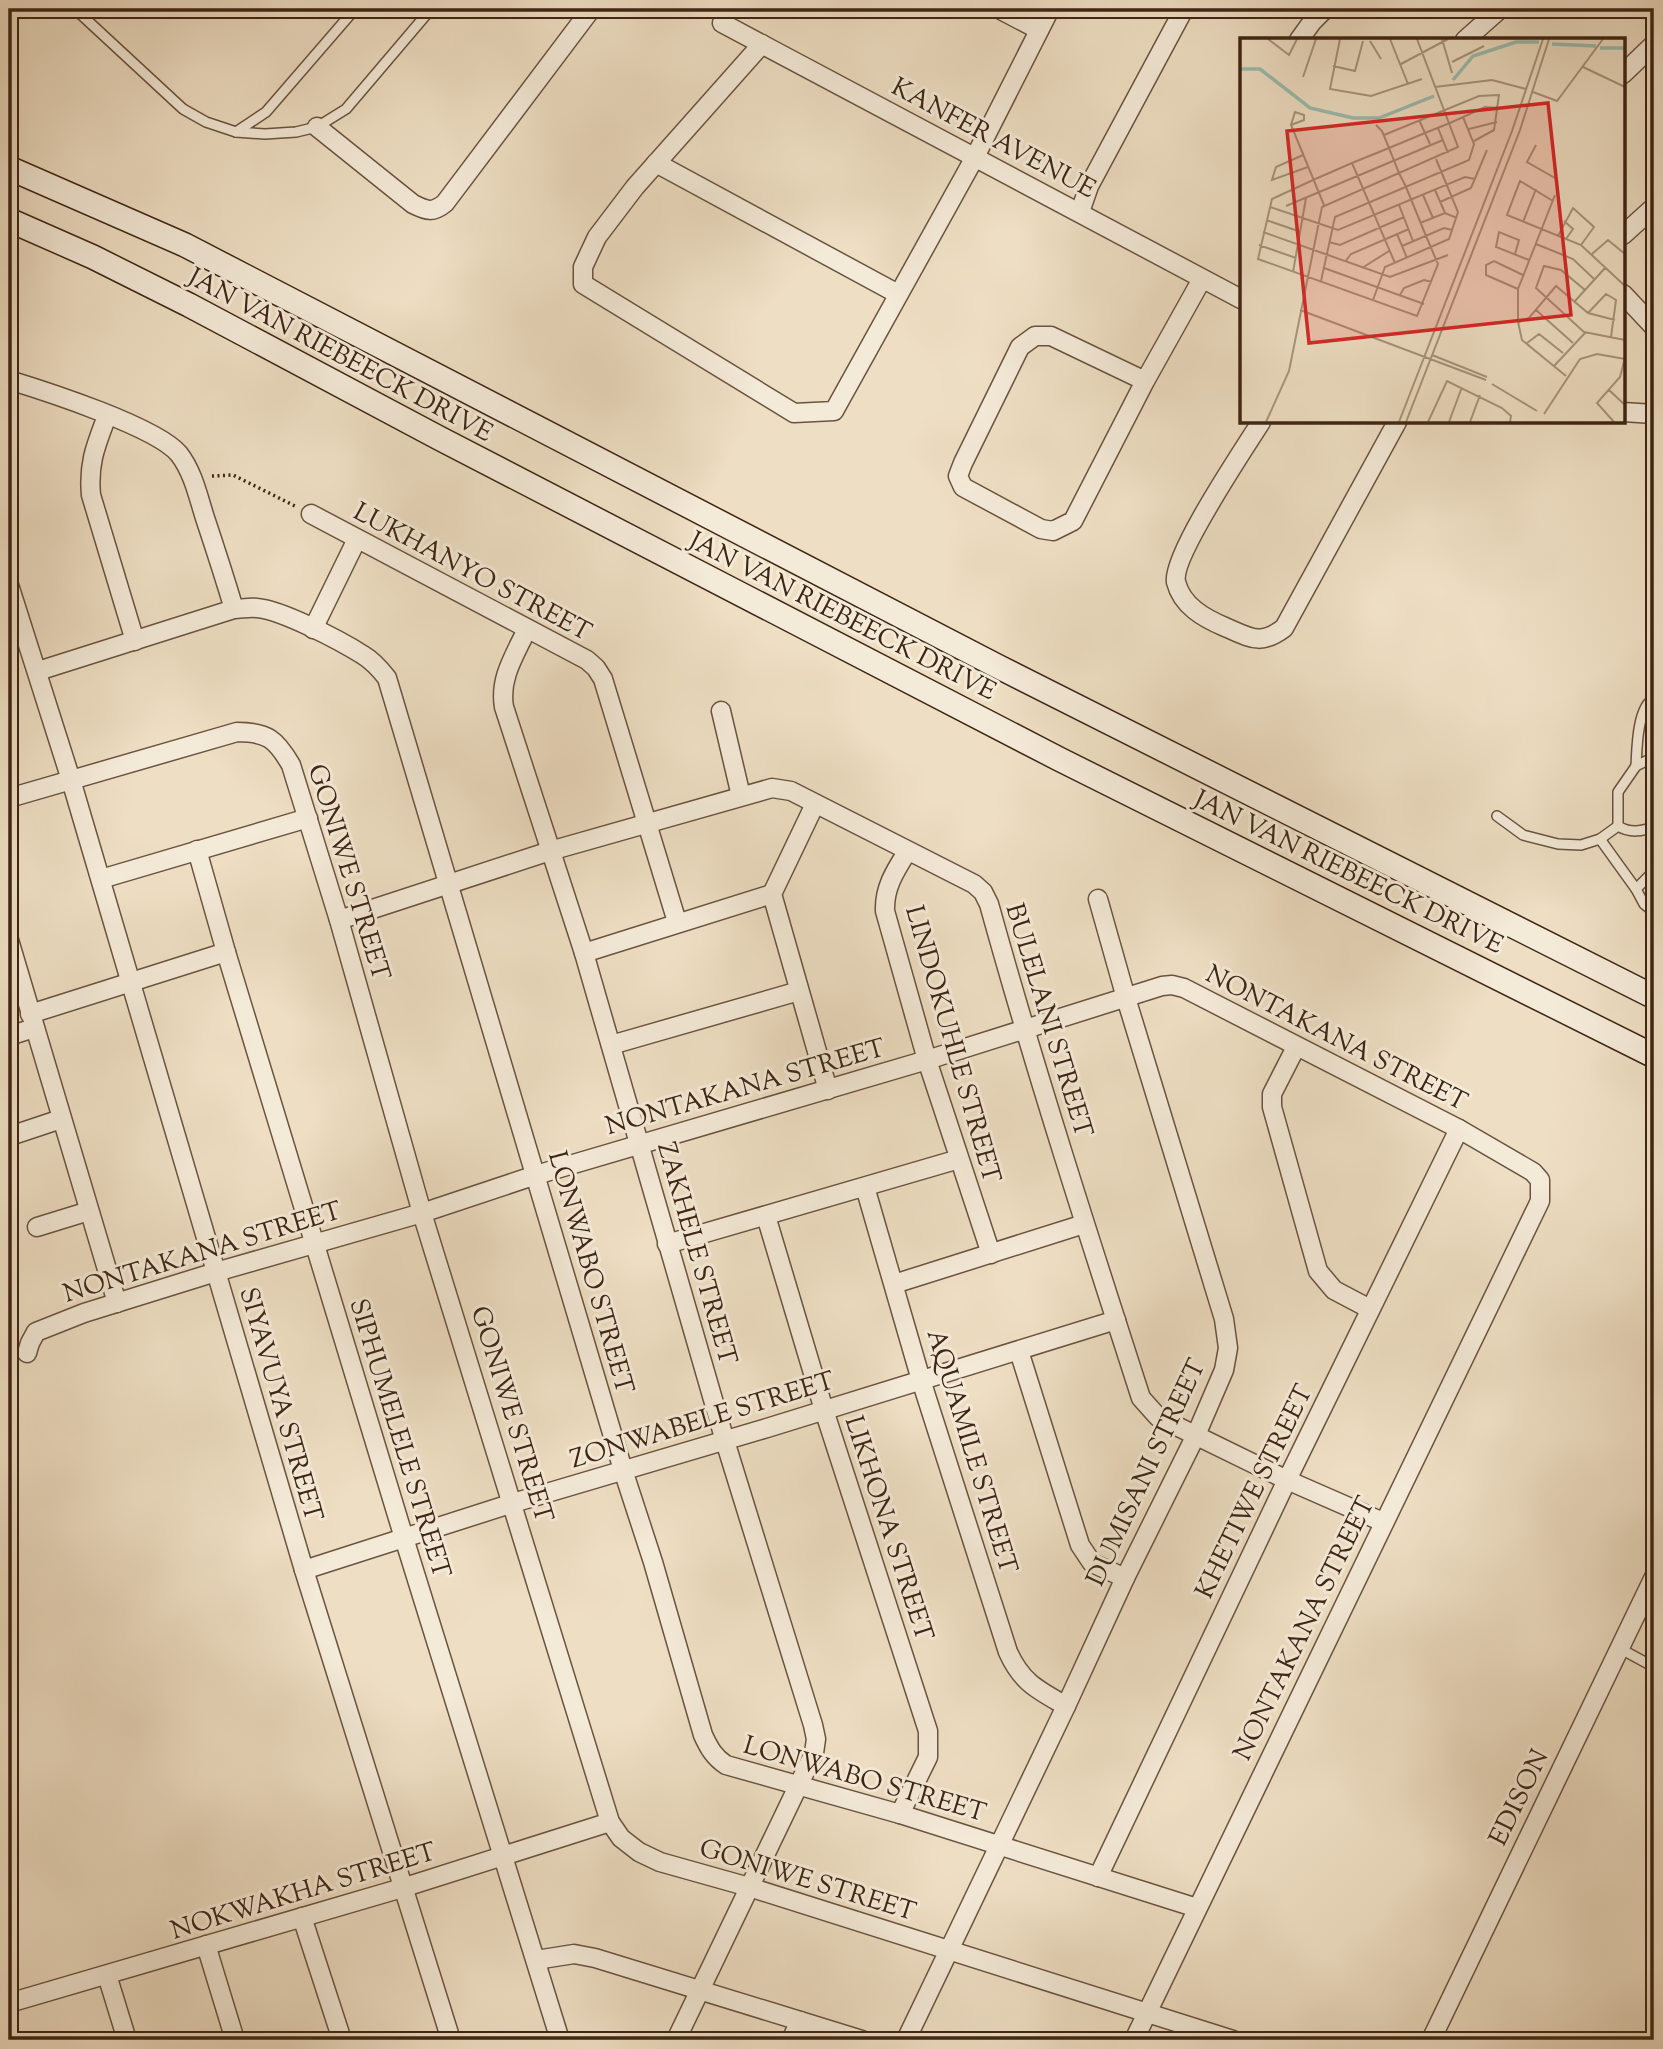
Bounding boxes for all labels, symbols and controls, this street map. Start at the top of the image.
inset map [1240,38,1624,424]
street label: KANFER AVENUE [884,70,1102,209]
street label: JAN VAN RIEBEECK DRIVE [179,259,499,453]
street label: LUKHANYO STREET [346,495,597,652]
street label: JAN VAN RIEBEECK DRIVE [680,523,1002,711]
street label: GONIWE STREET [297,760,398,986]
street label: JAN VAN RIEBEECK DRIVE [1185,781,1509,965]
street label: BULELANI STREET [994,899,1101,1142]
street label: LINDOKUHLE STREET [894,902,1009,1188]
street label: NONTAKANA STREET [1198,957,1473,1121]
street label: NONTAKANA STREET [601,1031,890,1146]
street label: ZAKHELE STREET [646,1138,745,1369]
street label: LONWABO STREET [537,1147,642,1398]
street label: NONTAKANA STREET [59,1193,347,1313]
street label: SIYAVUYA STREET [228,1283,331,1526]
street label: SIPHUMELELE STREET [338,1294,459,1583]
street label: GONIWE STREET [460,1302,561,1528]
street label: AQUAMILE STREET [916,1325,1025,1579]
street label: DUMISANI STREET [1078,1353,1216,1593]
street label: ZONWABELE STREET [566,1364,839,1479]
street label: KHETIWE STREET [1187,1379,1323,1605]
street label: LIKHONA STREET [834,1412,941,1646]
street label: NONTAKANA STREET [1225,1491,1385,1767]
street label: LONWABO STREET [739,1728,990,1833]
street label: EDISON [1481,1744,1559,1852]
street label: GONIWE STREET [694,1831,920,1932]
street label: NOKWAKHA STREET [166,1834,441,1950]

